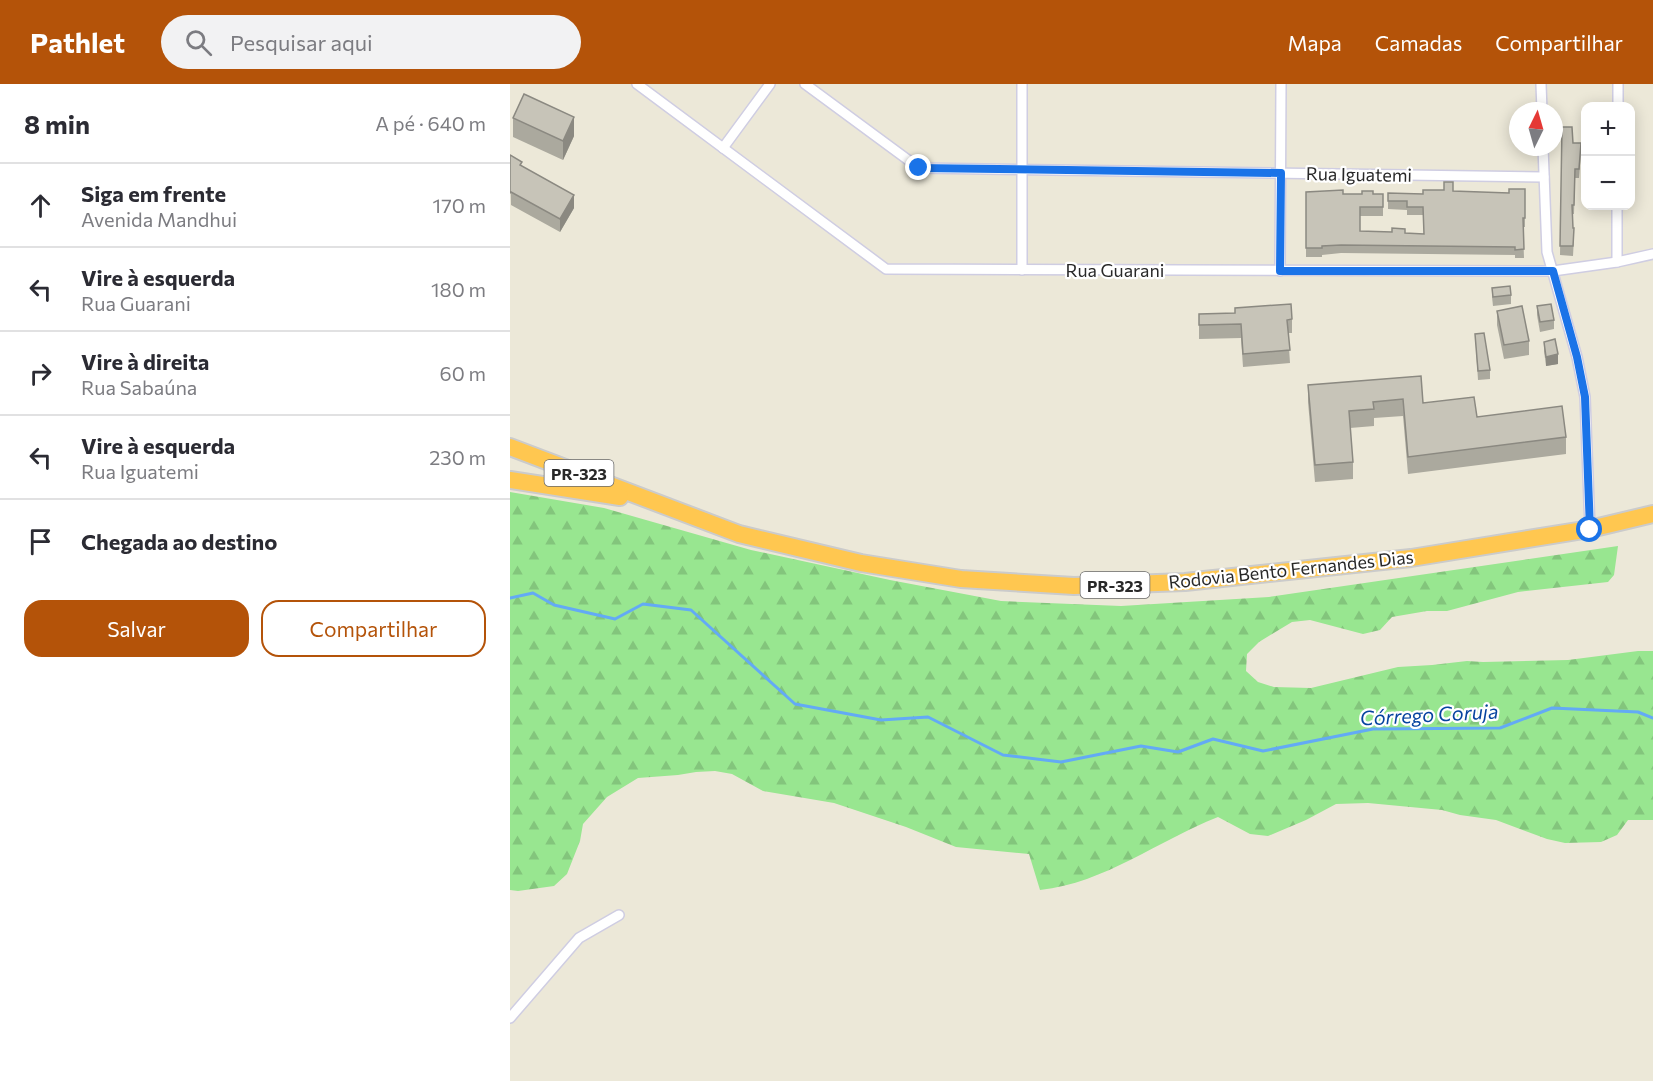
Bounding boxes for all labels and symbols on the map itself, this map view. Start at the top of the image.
north arrow [1509,102,1563,156]
route end [905,154,931,180]
street label: Rua Iguatemi [1306,162,1412,186]
street label: Rua Guarani [1066,259,1164,281]
road number: PR-323 [544,460,614,486]
route start [1576,516,1602,542]
street label: Rodovia Bento Fernandes Dias [1167,545,1415,593]
road number: PR-323 [1080,572,1150,598]
water label: Córrego Coruja [1359,698,1499,730]

